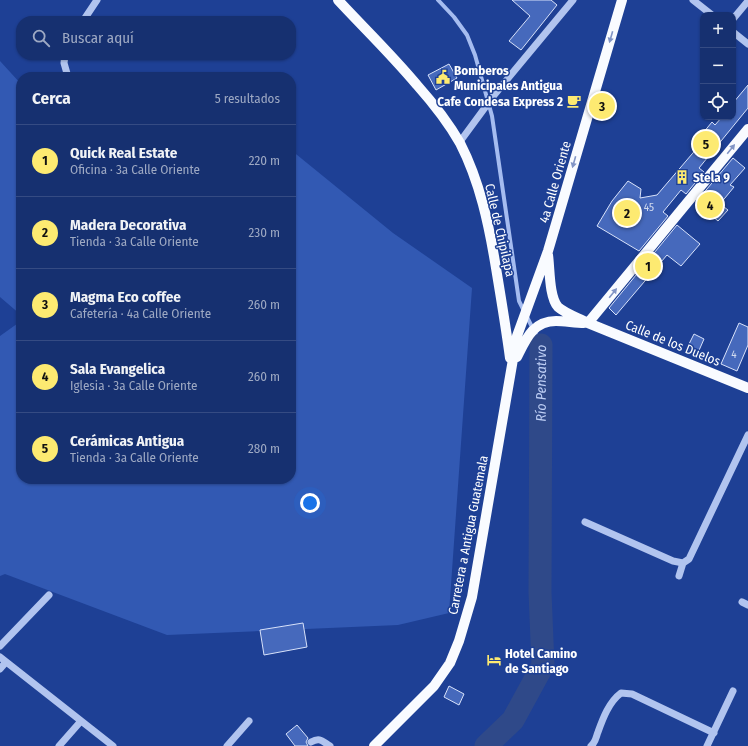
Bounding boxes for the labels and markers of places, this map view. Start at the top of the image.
place label: Bomberos Municipales Antigua [454,63,563,93]
public building icon: Bomberos Municipales Antigua [435,69,451,85]
pin: 3 [589,91,615,121]
cafe icon: Cafe Condesa Express 2 [566,93,582,109]
place label: Cafe Condesa Express 2 [437,94,563,109]
pin: 5 [693,129,719,159]
building icon: Stela 9 [674,169,690,185]
place label: Stela 9 [693,170,730,185]
pin: 4 [697,190,723,220]
pin: 2 [614,198,640,228]
pin: 1 [635,251,661,281]
place label: Hotel Camino de Santiago [505,646,577,676]
hotel icon: Hotel Camino de Santiago [486,652,502,668]

